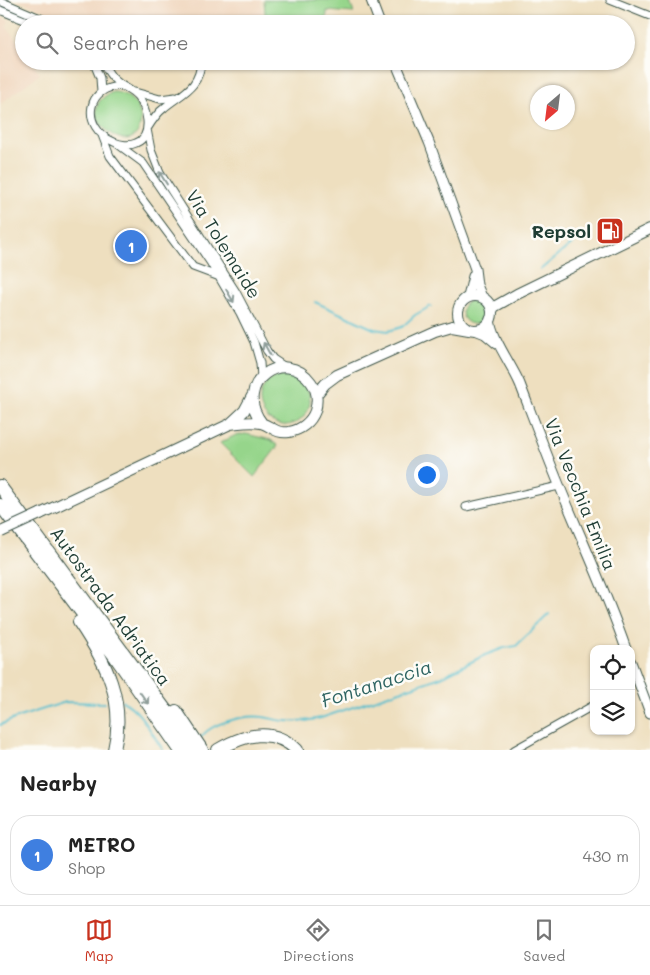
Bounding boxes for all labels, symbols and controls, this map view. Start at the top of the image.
search box [15,15,635,70]
icon: search [33,29,61,57]
text: Search here [73,30,189,55]
north arrow [530,85,575,130]
one-way arrow [158,172,168,186]
street label: Via Tolemaide [181,185,267,303]
fuel station icon: Repsol [595,216,625,246]
place label: Repsol [532,219,591,243]
pin: 1 [115,227,147,265]
one-way arrow [225,288,235,302]
one-way arrow [261,343,271,357]
street label: Via Vecchia Emilia [540,414,622,574]
your location [414,462,440,488]
street label: Autostrada Adriatica [45,522,177,690]
map controls [590,645,635,735]
button: locate [590,645,635,690]
water label: Fontanaccia [317,653,435,713]
button: layers [590,690,635,735]
one-way arrow [139,691,149,705]
text: Nearby [20,769,97,796]
text: METRO [68,832,135,857]
text: 1 [33,845,41,866]
text: 430 m [582,845,629,866]
text: Shop [68,857,105,878]
tab: Map [85,916,113,965]
tab: Directions [283,916,354,965]
tab: Saved [524,916,565,965]

